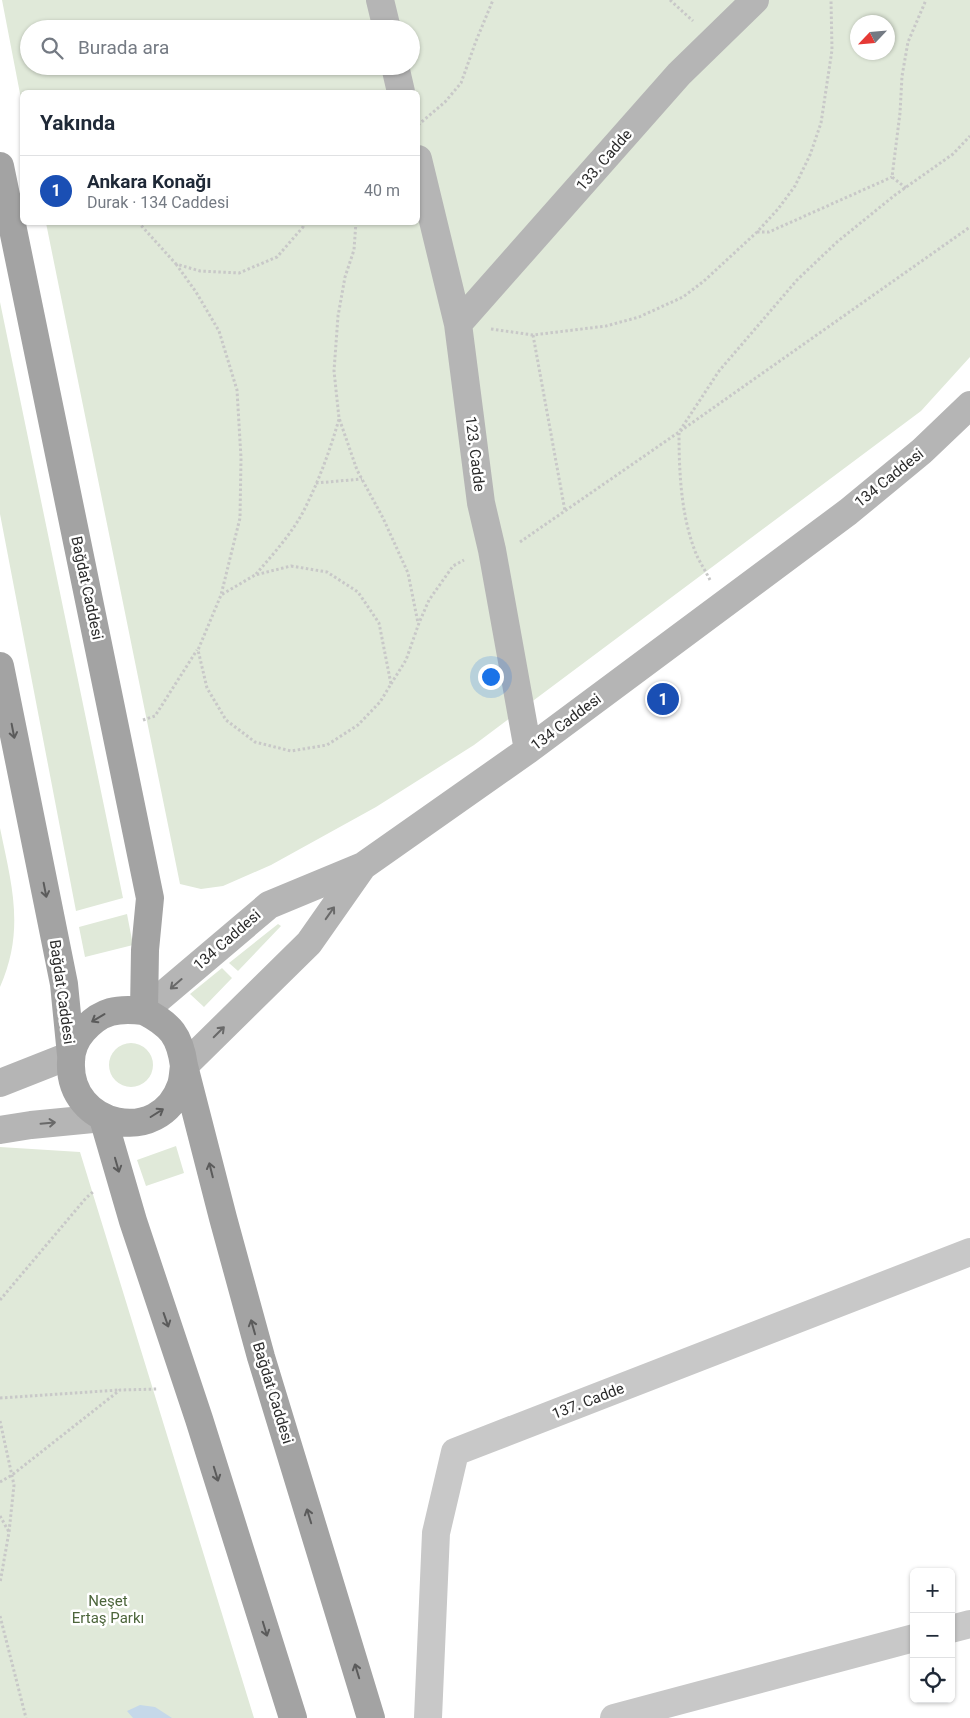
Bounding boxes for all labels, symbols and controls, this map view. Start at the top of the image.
north arrow [850,15,895,60]
search box [20,20,420,75]
icon: search [38,34,66,62]
text: Burada ara [78,36,169,59]
text: Yakında [40,111,115,135]
street label: 133. Cadde [572,125,636,194]
text: Ankara Konağı [87,170,211,193]
text: 1 [51,181,61,200]
text: 40 m [364,181,400,200]
text: Durak · 134 Caddesi [87,193,229,212]
street label: 123. Cadde [461,415,489,493]
street label: 134 Caddesi [851,445,927,511]
street label: Bağdat Caddesi [67,535,107,641]
your location [478,664,504,690]
pin: 1 [647,680,679,718]
street label: 134 Caddesi [527,690,605,754]
one-way arrow [9,722,18,738]
one-way arrow [41,882,50,898]
street label: 134 Caddesi [190,906,264,974]
one-way arrow [325,906,335,920]
street label: Bağdat Caddesi [46,939,78,1045]
one-way arrow [170,978,183,989]
one-way arrow [90,1013,105,1023]
one-way arrow [213,1026,225,1038]
one-way arrow [150,1108,164,1119]
one-way arrow [40,1118,56,1128]
one-way arrow [112,1156,122,1172]
one-way arrow [205,1162,215,1178]
one-way arrow [161,1311,171,1327]
one-way arrow [248,1319,257,1335]
street label: Bağdat Caddesi [249,1340,297,1446]
street label: 137. Cadde [549,1379,627,1423]
one-way arrow [212,1466,221,1482]
one-way arrow [304,1508,314,1524]
map controls [910,1568,955,1703]
button: + [910,1568,955,1613]
park label: Neşet Ertaş Parkı [72,1592,144,1627]
button: − [910,1613,955,1658]
one-way arrow [261,1621,270,1637]
button: locate [910,1658,955,1703]
one-way arrow [351,1664,361,1680]

